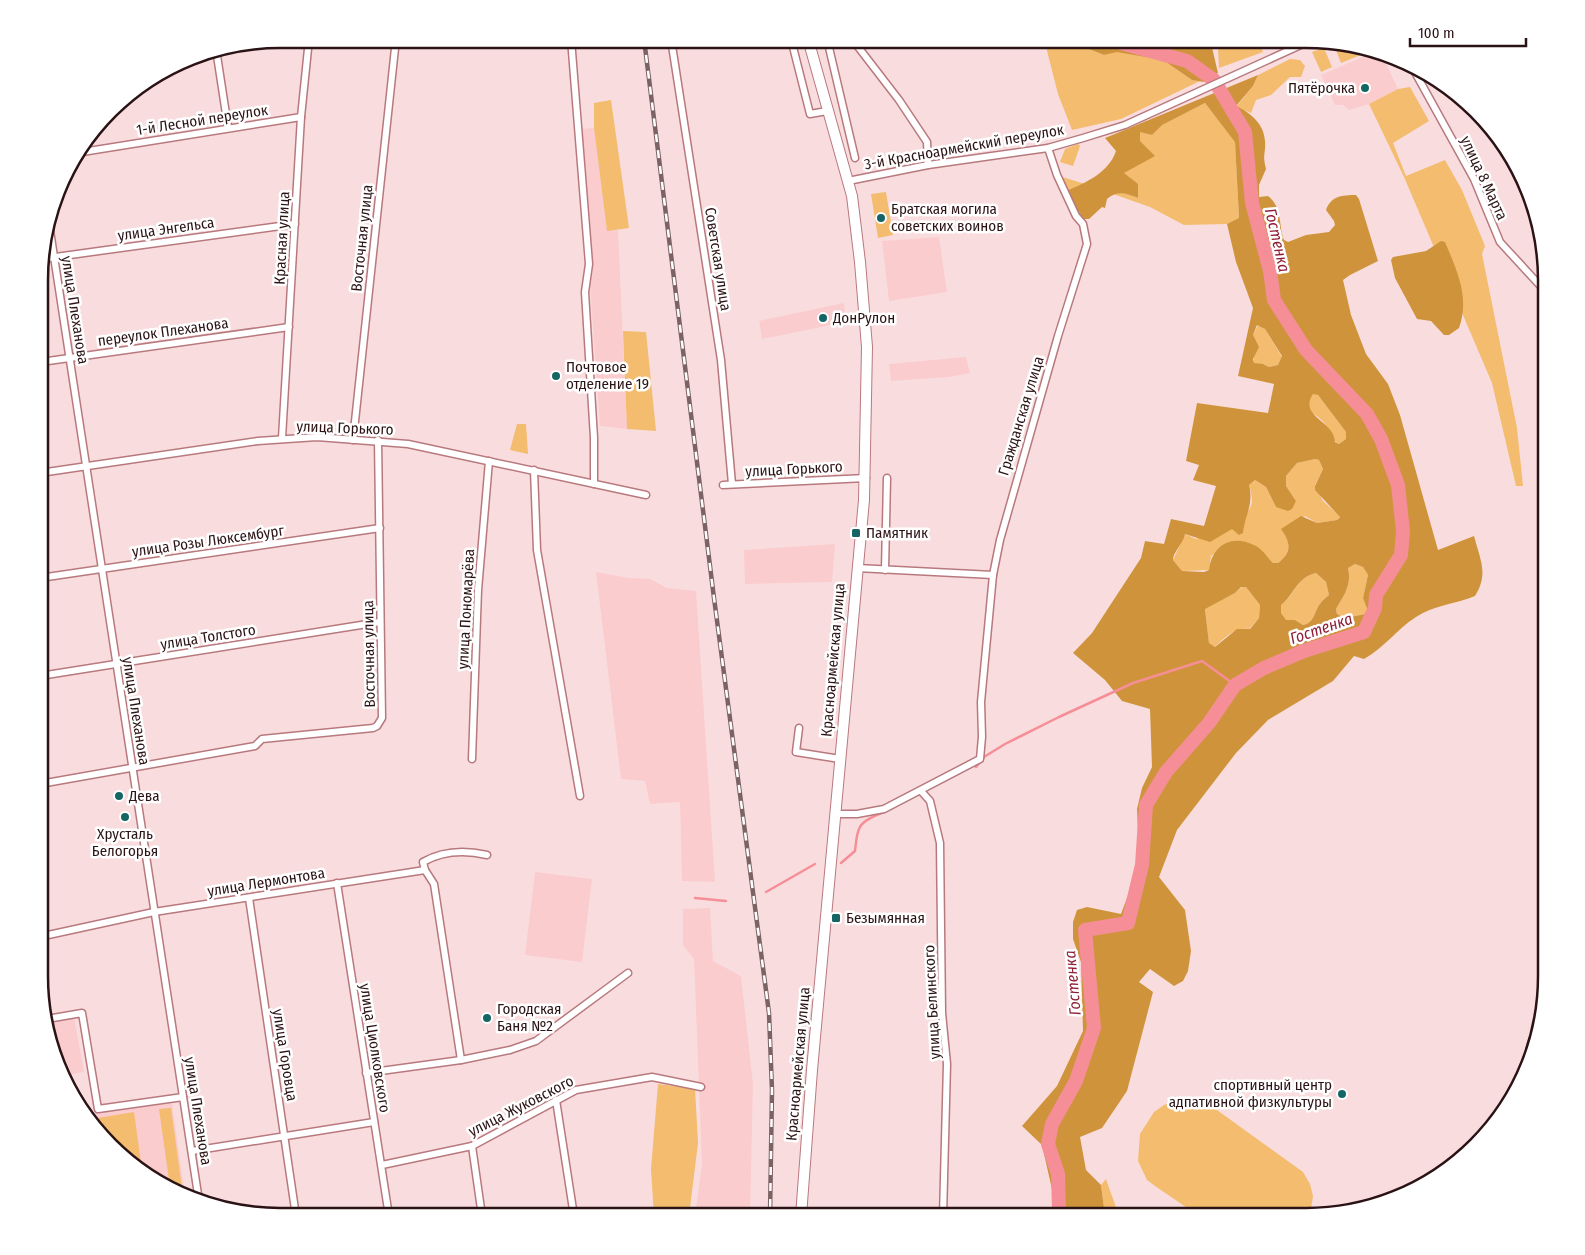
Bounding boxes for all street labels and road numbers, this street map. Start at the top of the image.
street label: 1-й Лесной переулок [135,101,269,139]
street label: 3-й Красноармейский переулок [863,121,1065,173]
street label: улица 8 Марта [1457,133,1511,223]
street label: Восточная улица [347,184,377,292]
street label: Красная улица [271,191,293,285]
street label: Советская улица [701,206,735,312]
street label: улица Энгельса [117,213,215,245]
street label: улица Плеханова [58,255,92,365]
street label: переулок Плеханова [97,314,229,350]
street label: Гражданская улица [994,354,1048,478]
street label: улица Горького [296,417,394,439]
street label: улица Горького [745,457,843,481]
street label: улица Розы Люксембург [131,521,285,561]
street label: улица Пономарёва [454,548,478,670]
street label: Красноармейская улица [817,582,849,738]
street label: Восточная улица [359,600,379,708]
street label: улица Толстого [159,621,257,653]
street label: улица Плеханова [119,656,153,766]
street label: улица Лермонтова [206,864,326,900]
street label: улица Белинского [920,944,944,1060]
street label: улица Циолковского [356,982,394,1114]
street label: Красноармейская улица [782,986,814,1142]
street label: улица Горовца [269,1008,301,1102]
street label: улица Плеханова [181,1056,215,1166]
street label: улица Жуковского [465,1072,577,1140]

